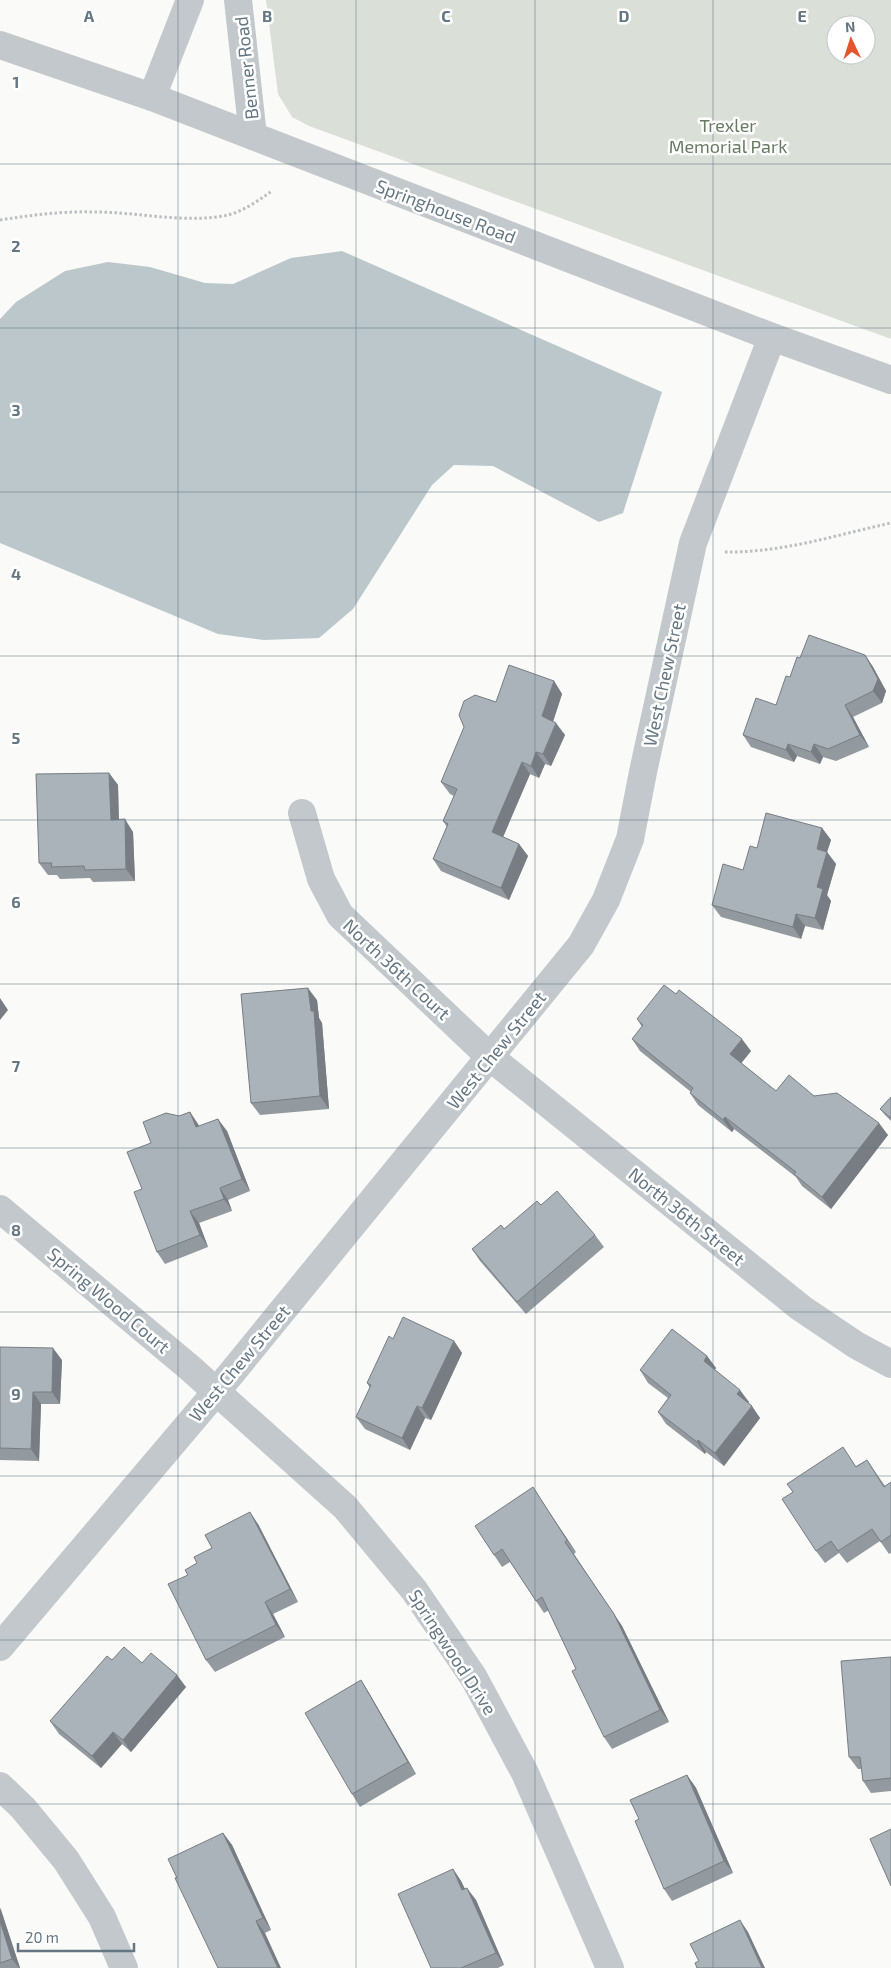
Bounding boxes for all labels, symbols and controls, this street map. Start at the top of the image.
text: A [84,6,95,25]
text: B [262,6,272,25]
text: C [441,6,451,25]
text: D [619,6,630,25]
text: E [797,6,807,25]
street label: Benner Road [230,15,262,121]
north arrow [826,15,876,65]
text: N [844,18,856,35]
text: 1 [13,72,19,91]
park label: Trexler Memorial Park [669,114,787,157]
street label: Springhouse Road [373,174,519,248]
text: 2 [11,236,21,255]
text: 3 [11,400,21,419]
text: 4 [11,564,21,583]
street label: West Chew Street [638,602,690,748]
text: 5 [12,728,21,747]
text: 6 [11,892,21,911]
street label: North 36th Court [339,914,455,1024]
street label: West Chew Street [442,987,550,1113]
text: 7 [12,1056,21,1075]
street label: North 36th Street [624,1162,750,1270]
text: 8 [11,1220,21,1239]
street label: Spring Wood Court [43,1242,175,1358]
street label: West Chew Street [184,1300,294,1426]
text: 9 [11,1384,21,1403]
street label: Springwood Drive [404,1585,502,1719]
scale bar [18,1920,134,1952]
text: 20 m [25,1928,59,1946]

